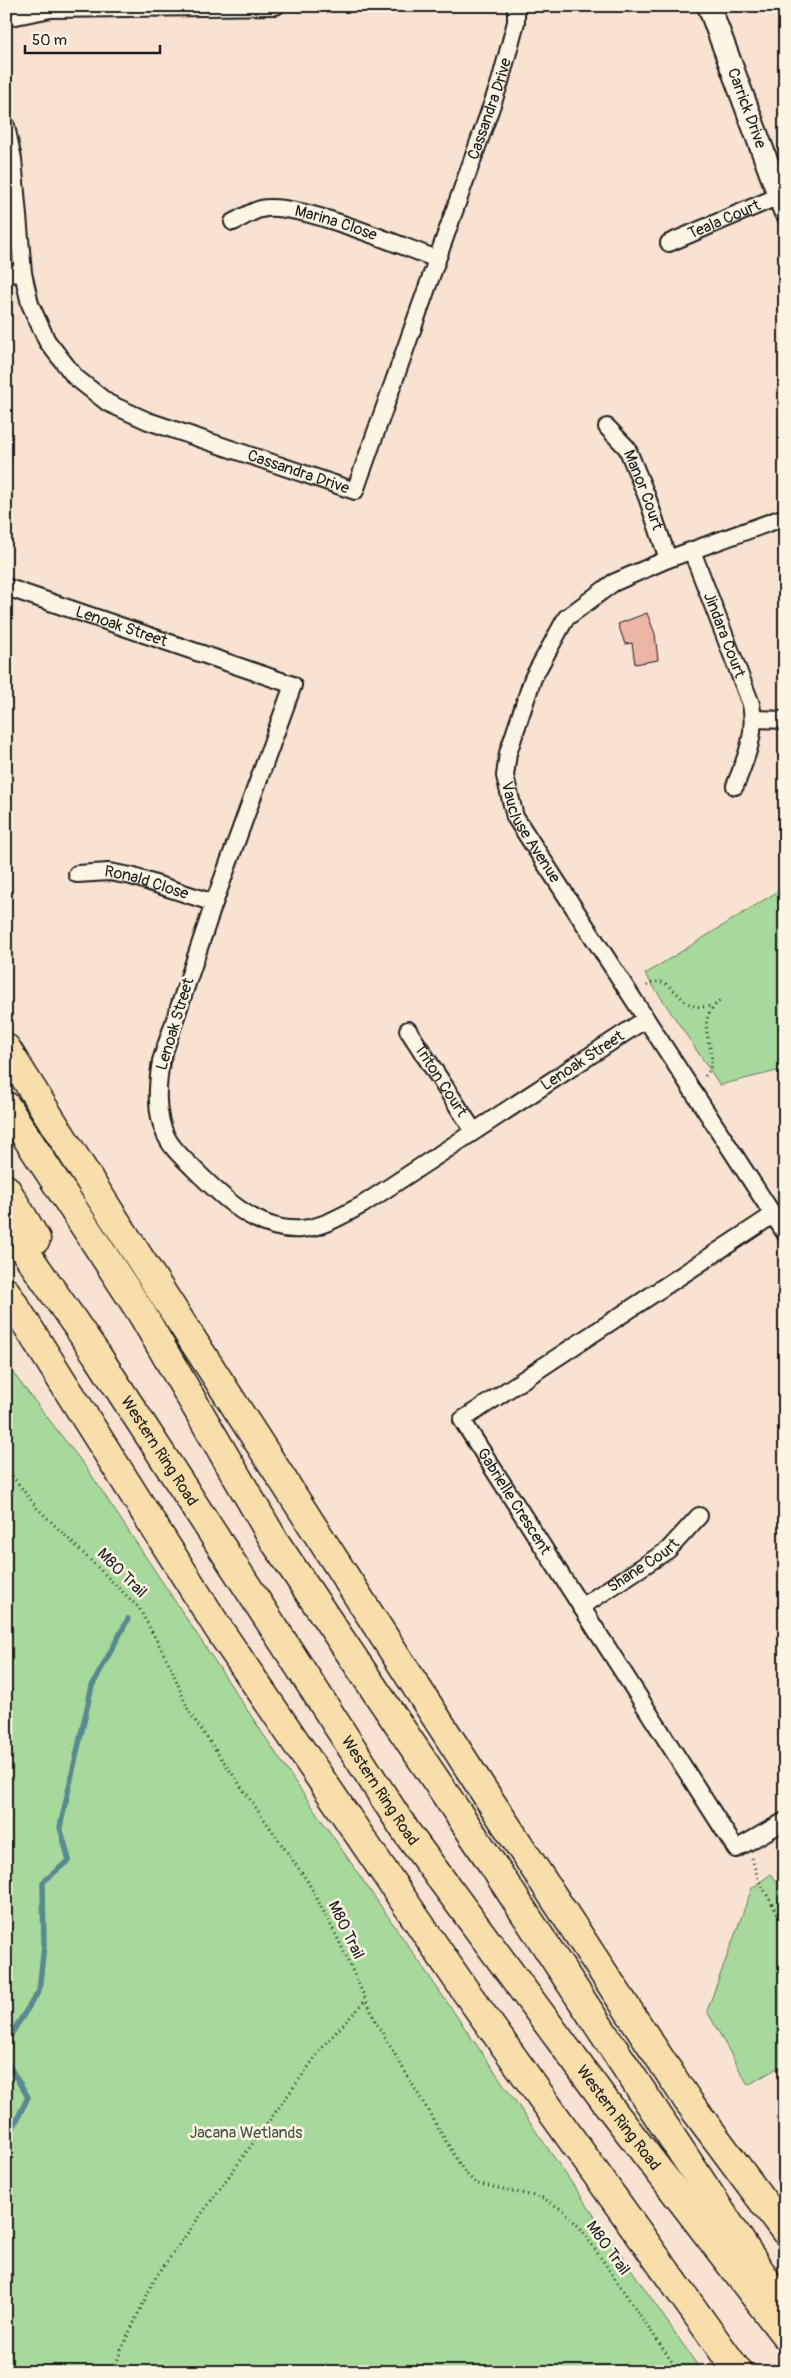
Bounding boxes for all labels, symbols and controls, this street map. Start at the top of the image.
scale bar [25,22,160,54]
text: 50 m [32,31,67,50]
street label: Cassandra Drive [463,56,516,162]
street label: Carrick Drive [723,65,771,151]
street label: Teala Court [685,195,764,244]
street label: Marina Close [293,201,380,245]
street label: Cassandra Drive [245,445,352,498]
street label: Manor Court [619,447,668,533]
street label: Jindara Court [699,589,750,681]
street label: Lenoak Street [73,602,170,652]
street label: Vaucluse Avenue [497,780,565,887]
street label: Ronald Close [103,861,191,904]
street label: Lenoak Street [151,975,199,1073]
street label: Lenoak Street [537,1026,628,1095]
street label: Triton Court [410,1040,472,1121]
street label: Western Ring Road [116,1392,202,1510]
street label: Gabrielle Crescent [472,1444,556,1559]
street label: Shane Court [604,1534,684,1597]
street label: M80 Trail [93,1544,151,1602]
street label: Western Ring Road [337,1732,423,1850]
street label: M80 Trail [323,1898,369,1962]
street label: Western Ring Road [572,2061,665,2175]
park label: Jacana Wetlands [190,2123,302,2143]
street label: M80 Trail [582,2217,634,2279]

